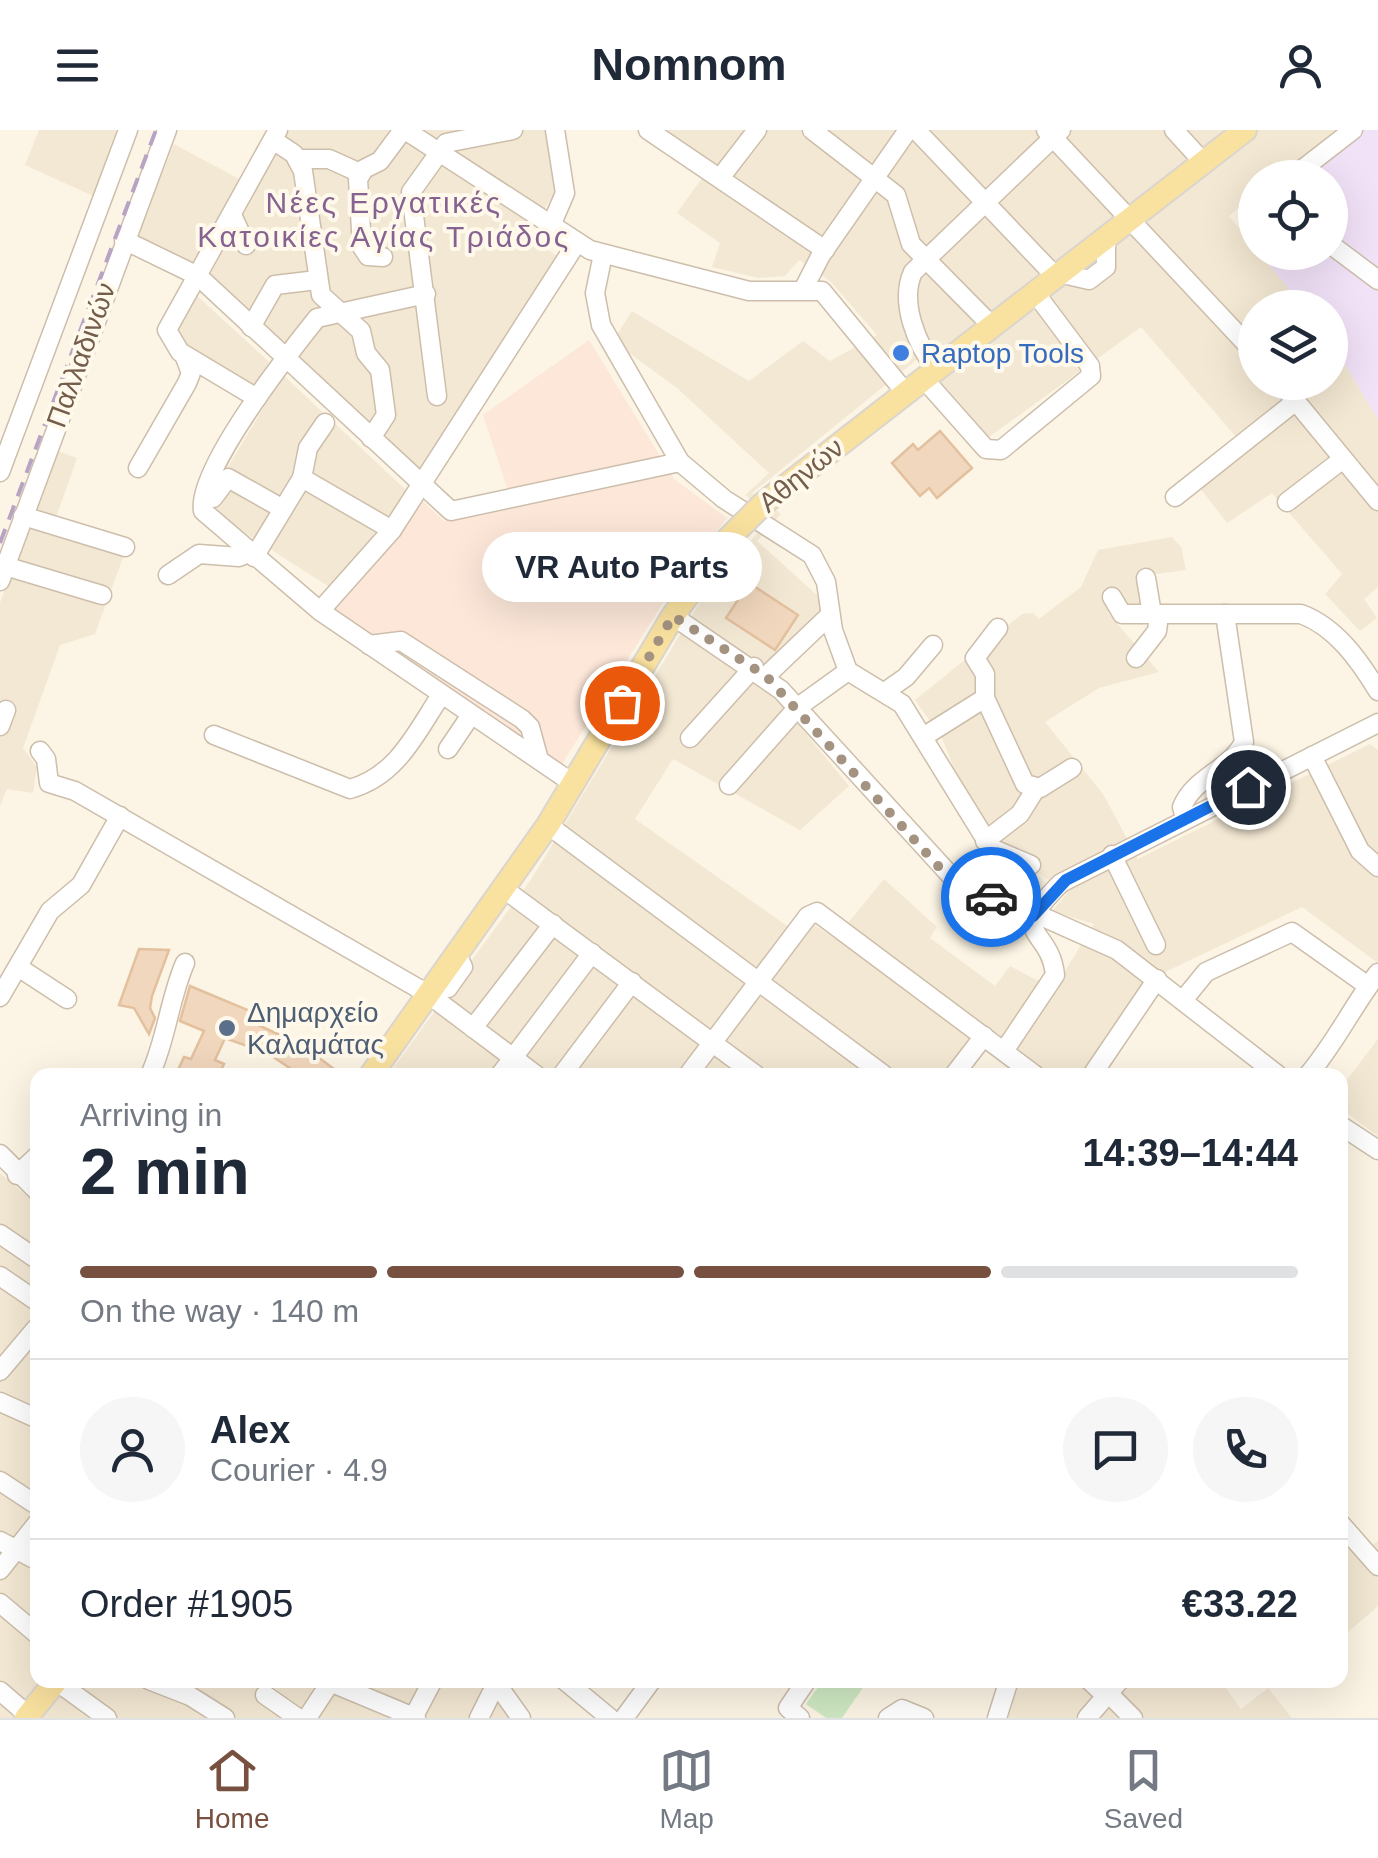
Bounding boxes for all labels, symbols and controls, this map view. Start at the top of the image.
icon: menu [50,38,105,93]
icon: person [1273,38,1328,93]
text: Nomnom [592,39,787,90]
map controls [1238,160,1348,400]
button: locate [1238,160,1348,270]
district label: Νέες Εργατικές Κατοικίες Αγίας Τριάδος [197,186,571,253]
street label: Παλλαδινών [40,278,122,432]
button: layers [1238,290,1348,400]
place label: Raptop Tools [921,338,1084,369]
marker: Raptop Tools [890,342,912,364]
street label: Αθηνών [753,432,849,518]
callout: VR Auto Parts [482,533,762,603]
text: VR Auto Parts [515,549,729,585]
pin [580,661,665,746]
icon: bag [595,676,650,731]
pin [1206,745,1291,830]
icon: home [1221,760,1276,815]
courier [941,847,1041,947]
icon: car [964,870,1019,925]
place label: Δημαρχείο Καλαμάτας [247,997,384,1060]
marker: Δημαρχείο Καλαμάτας [216,1017,238,1039]
text: Arriving in [80,1097,222,1133]
text: 14:39–14:44 [1082,1132,1298,1174]
text: 2 min [80,1135,250,1208]
text: On the way · 140 m [80,1293,359,1329]
button: person [80,1397,185,1502]
button: chat [1063,1397,1168,1502]
button: phone [1193,1397,1298,1502]
text: Alex [210,1409,290,1451]
text: Courier · 4.9 [210,1452,388,1488]
text: Order #1905 [80,1583,293,1625]
text: €33.22 [1182,1583,1298,1625]
tab: Home [195,1743,270,1835]
tab: Map [659,1743,714,1835]
tab: Saved [1104,1743,1183,1835]

